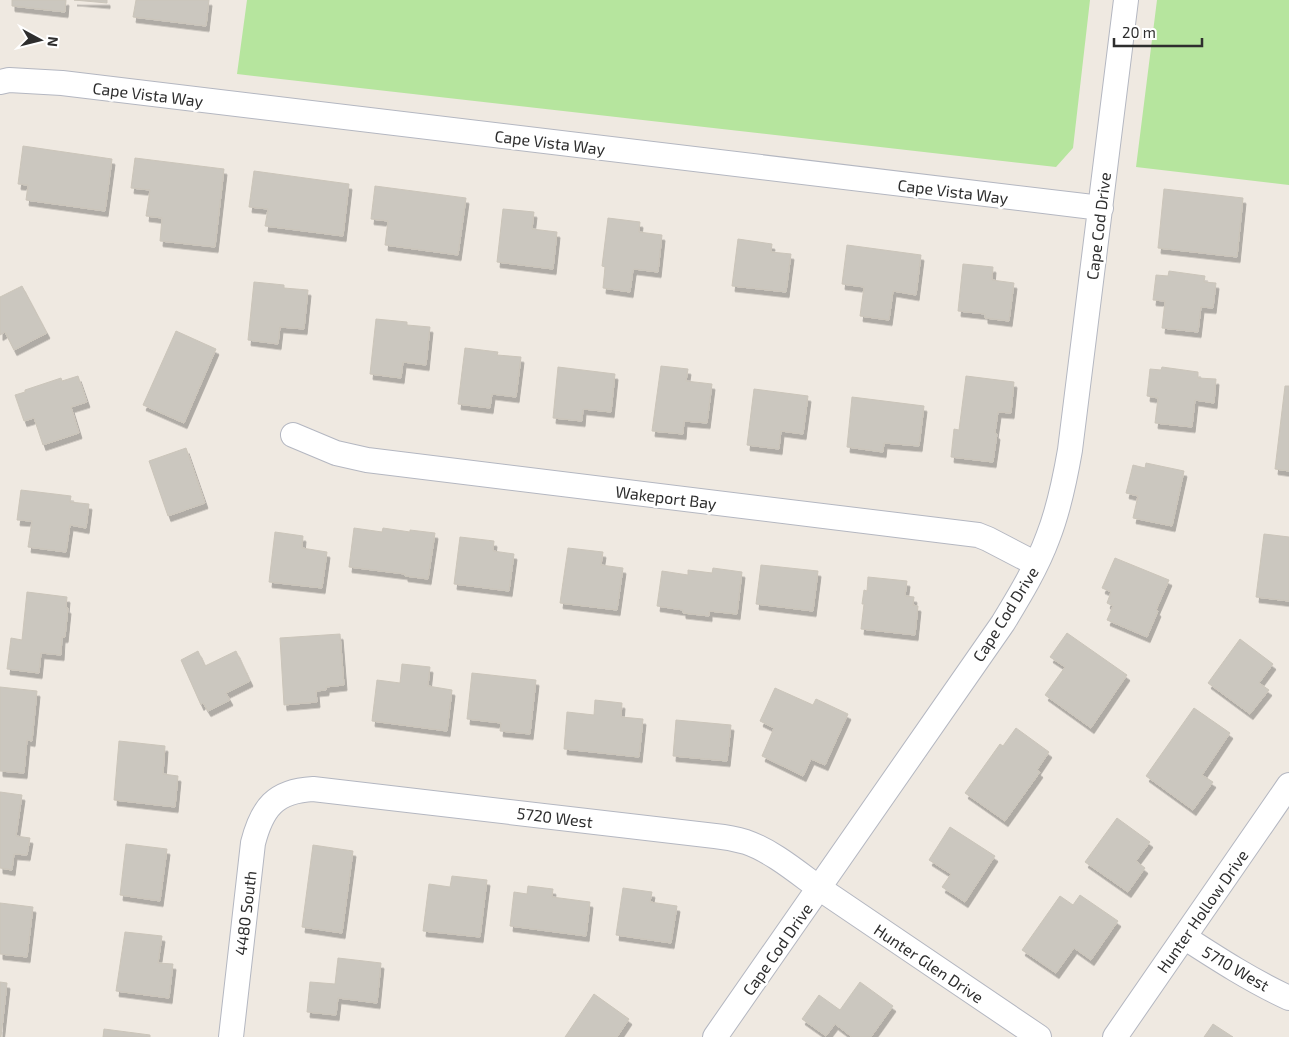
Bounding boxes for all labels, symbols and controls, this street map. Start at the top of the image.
north arrow [15,15,65,65]
scale bar [1114,15,1202,47]
text: 20 m [1122,23,1156,41]
text: N [44,36,62,48]
street label: Cape Vista Way [92,78,205,110]
street label: Cape Vista Way [494,126,607,158]
street label: Cape Cod Drive [1082,171,1114,281]
street label: Cape Vista Way [897,175,1010,207]
street label: Wakeport Bay [614,481,718,513]
street label: Cape Cod Drive [968,563,1042,665]
street label: 5720 West [516,803,594,831]
street label: Hunter Hollow Drive [1152,846,1252,976]
street label: 4480 South [230,870,260,956]
street label: Cape Cod Drive [738,899,816,999]
street label: Hunter Glen Drive [871,919,987,1007]
street label: 5710 West [1199,941,1273,995]

